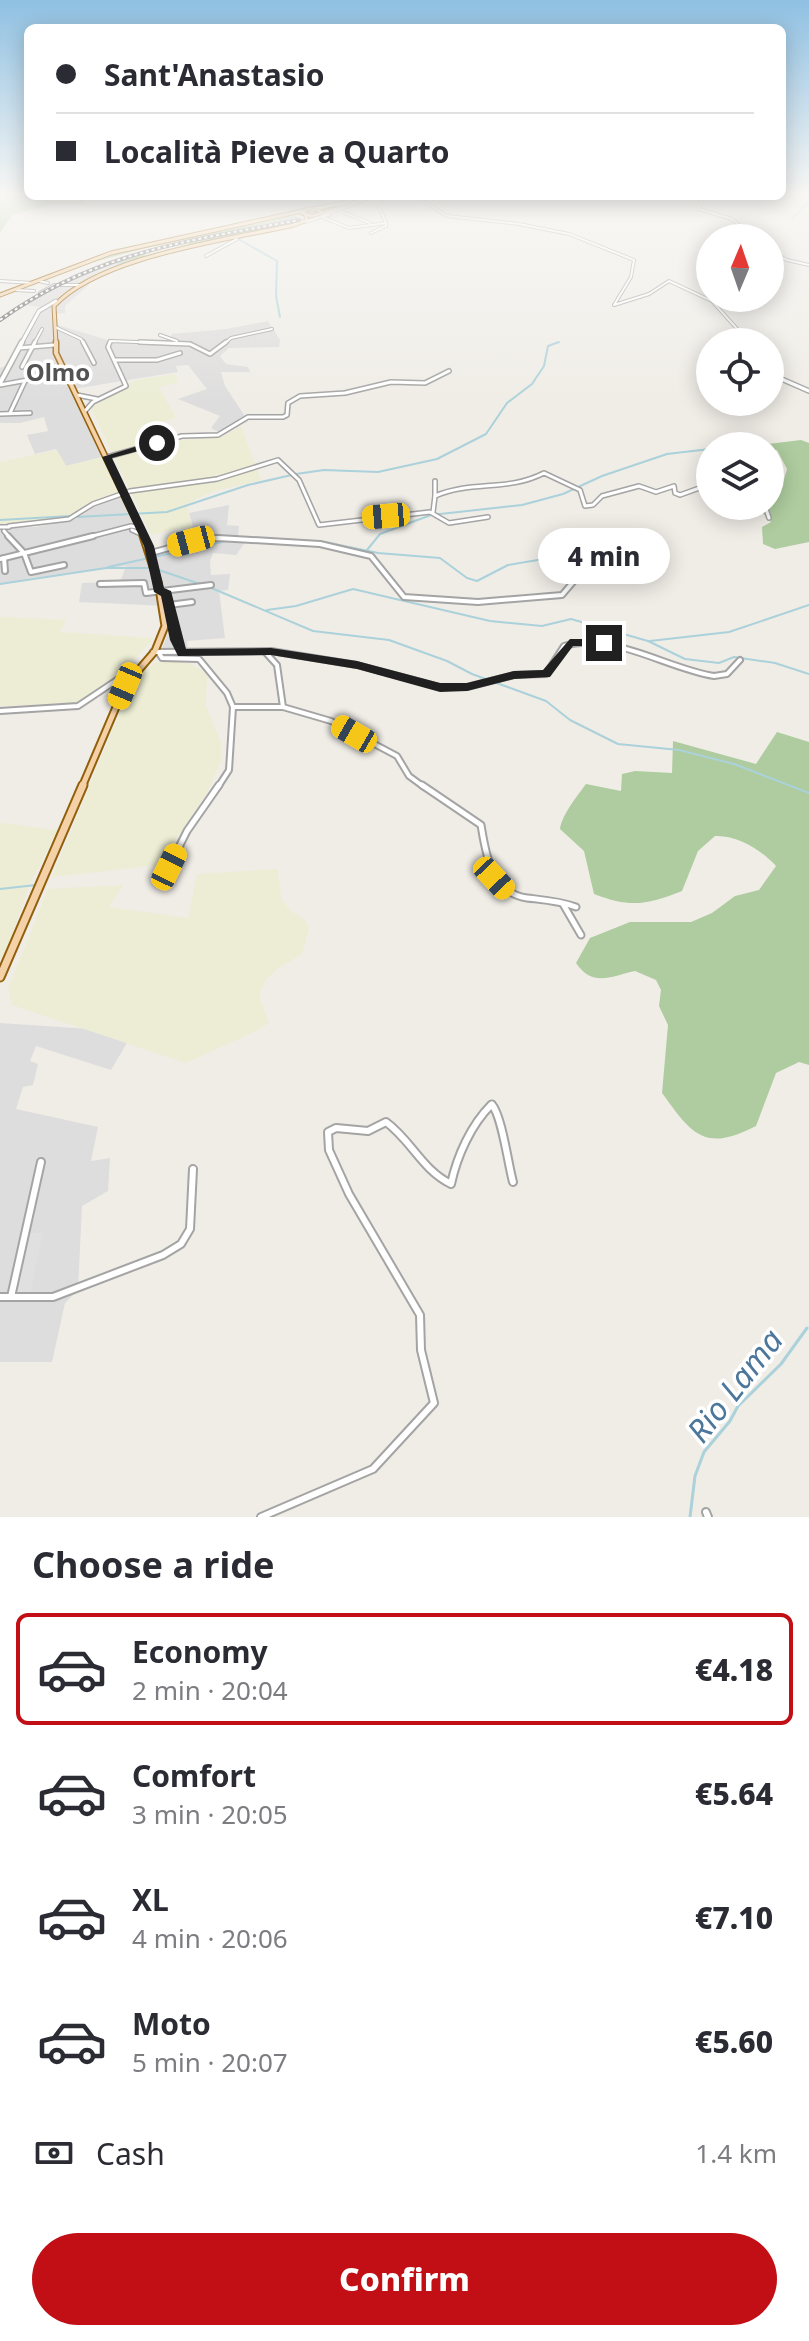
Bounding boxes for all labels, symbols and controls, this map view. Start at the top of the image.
text: Sant'Anastasio [104,54,325,95]
text: Località Pieve a Quarto [104,131,450,172]
north arrow [696,224,784,312]
map controls [696,224,784,520]
button: locate [696,328,784,416]
district label: Olmo [26,355,90,388]
route start [139,425,175,461]
button: layers [696,432,784,520]
car [361,502,411,530]
car [165,523,217,559]
callout: 4 min [538,527,670,583]
text: 4 min [568,538,640,574]
route end [586,625,622,661]
car [105,659,145,713]
car [327,712,381,756]
car [148,840,190,894]
car [469,852,519,904]
water label: Rio Lama [676,1320,792,1450]
text: Choose a ride [32,1540,274,1589]
text: Economy [132,1631,268,1672]
icon: car [36,1633,108,1705]
text: €4.18 [695,1649,773,1690]
text: 2 min · 20:04 [132,1672,288,1708]
text: Comfort [132,1755,256,1796]
icon: car [36,1757,108,1829]
text: €5.64 [695,1773,773,1814]
text: 3 min · 20:05 [132,1796,288,1832]
text: XL [132,1879,169,1920]
icon: car [36,1881,108,1953]
text: €7.10 [695,1897,773,1938]
text: 4 min · 20:06 [132,1920,288,1956]
text: Moto [132,2003,211,2044]
icon: car [36,2005,108,2077]
text: €5.60 [695,2021,773,2062]
text: 5 min · 20:07 [132,2044,288,2080]
icon: cash [32,2131,76,2175]
text: Cash [96,2133,165,2174]
text: 1.4 km [695,2135,777,2171]
button: Confirm [32,2233,777,2325]

